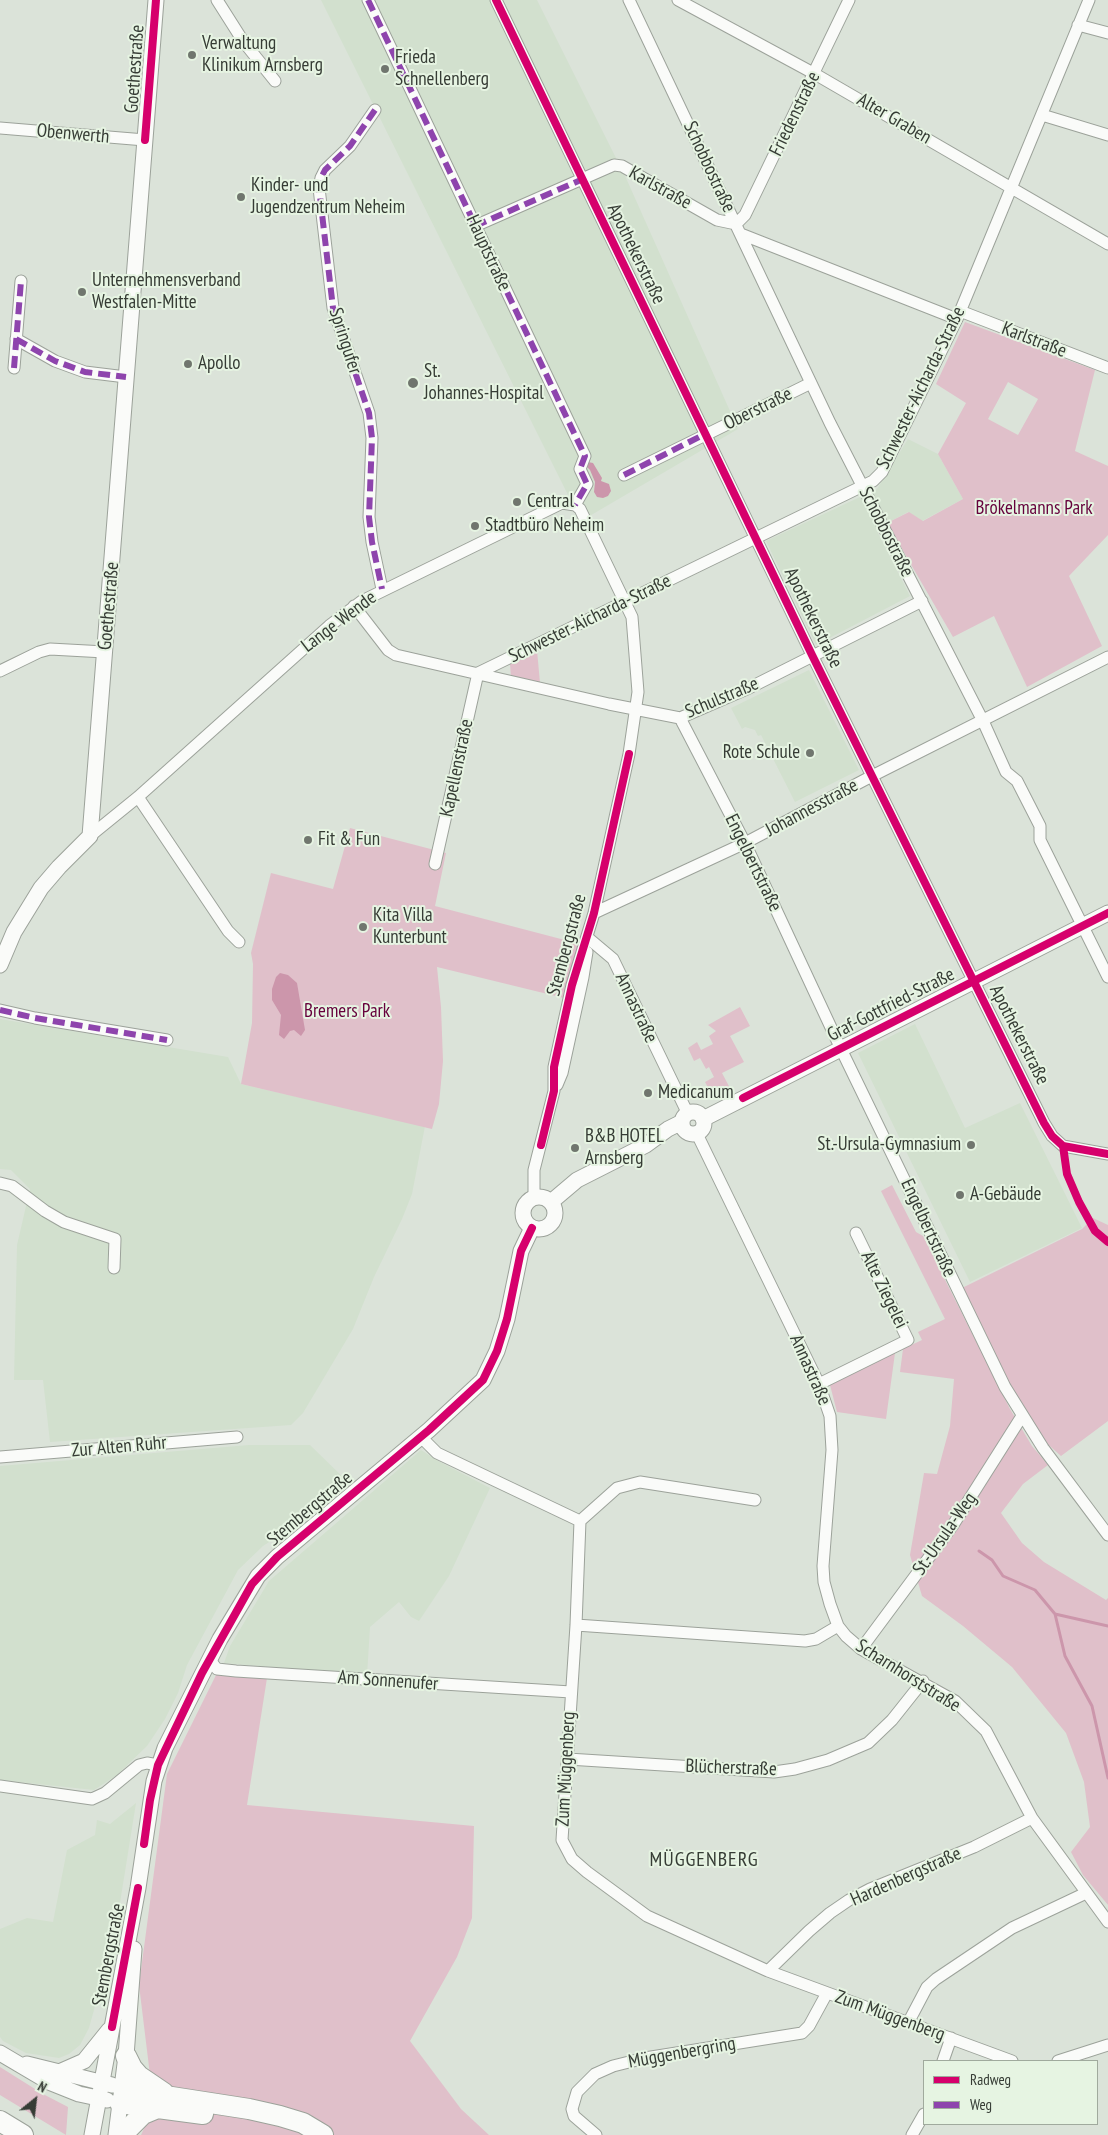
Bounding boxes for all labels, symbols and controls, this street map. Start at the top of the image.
street label: Goethestraße [121,24,149,114]
place label: Verwaltung Klinikum Arnsberg [202,33,323,77]
place label: Frieda Schnellenberg [395,47,489,91]
marker: Verwaltung Klinikum Arnsberg [186,49,198,61]
marker: Frieda Schnellenberg [379,63,391,75]
street label: Friedenstraße [765,68,825,160]
street label: Alter Graben [853,89,935,149]
street label: Schobbostraße [678,118,740,216]
street label: Obenwerth [36,119,110,149]
street label: Karlstraße [625,162,695,214]
place label: Kinder- und Jugendzentrum Neheim [251,175,405,219]
marker: Kinder- und Jugendzentrum Neheim [235,191,247,203]
street label: Apothekerstraße [602,200,670,308]
street label: Hauptstraße [461,211,515,295]
place label: Unternehmensverband Westfalen-Mitte [92,270,241,314]
marker: Unternehmensverband Westfalen-Mitte [76,286,88,298]
street label: Schwester-Aicharda-Straße [872,303,970,473]
street label: Springufer [324,305,366,377]
street label: Karlstraße [998,317,1070,363]
place label: Apollo [198,353,241,375]
marker: Apollo [182,358,194,370]
place label: St. Johannes-Hospital [424,361,544,405]
marker: St. Johannes-Hospital [406,376,420,390]
street label: Oberstraße [720,383,796,435]
street label: Schobbostraße [854,483,918,581]
place label: Central [527,491,574,513]
marker: Central [511,496,523,508]
park label: Brökelmanns Park [975,498,1093,520]
place label: Stadtbüro Neheim [485,515,604,537]
marker: Stadtbüro Neheim [469,520,481,532]
street label: Goethestraße [94,561,124,651]
street label: Apothekerstraße [779,564,847,672]
street label: Schwester-Aicharda-Straße [505,570,675,668]
street label: Lange Wende [297,586,381,658]
street label: Schulstraße [682,672,762,724]
street label: Kapellenstraße [436,717,478,819]
place label: Rote Schule [723,742,800,764]
marker: Rote Schule [804,747,816,759]
street label: Johannesstraße [762,774,862,842]
street label: Engelbertstraße [720,811,786,915]
place label: Fit & Fun [318,829,380,851]
marker: Fit & Fun [302,834,314,846]
street label: Stembergstraße [542,892,592,998]
place label: Kita Villa Kunterbunt [373,905,447,949]
marker: Kita Villa Kunterbunt [357,921,369,933]
street label: Graf-Gottfried-Straße [824,963,958,1047]
street label: Annastraße [610,969,662,1047]
street label: Apothekerstraße [984,981,1054,1089]
park label: Bremers Park [304,1001,390,1023]
place label: Medicanum [658,1082,734,1104]
marker: Medicanum [642,1087,654,1099]
place label: B&B HOTEL Arnsberg [585,1126,664,1170]
place label: St.-Ursula-Gymnasium [817,1134,961,1156]
marker: St.-Ursula-Gymnasium [965,1139,977,1151]
marker: B&B HOTEL Arnsberg [569,1142,581,1154]
street label: Engelbertstraße [895,1175,961,1281]
place label: A-Gebäude [970,1184,1041,1206]
marker: A-Gebäude [954,1189,966,1201]
street label: Alte Ziegelei [856,1248,912,1332]
street label: Annastraße [784,1331,836,1409]
street label: Zur Alten Ruhr [71,1431,167,1463]
street label: Stembergstraße [263,1467,357,1551]
street label: St.-Ursula-Weg [908,1488,982,1580]
street label: Scharnhorststraße [851,1635,965,1717]
street label: Am Sonnenufer [337,1666,439,1696]
street label: Zum Müggenberg [552,1711,580,1827]
street label: Blücherstraße [685,1755,777,1781]
street label: Hardenbergstraße [847,1842,965,1912]
district label: MÜGGENBERG [648,1848,760,1872]
street label: Stembergstraße [88,1902,130,2008]
street label: Zum Müggenberg [832,1986,948,2046]
street label: Müggenbergring [627,2032,737,2074]
legend [923,2060,1098,2125]
text: Radweg [970,2070,1011,2089]
north arrow [10,2075,60,2125]
text: N [35,2077,50,2097]
text: Weg [970,2095,992,2114]

